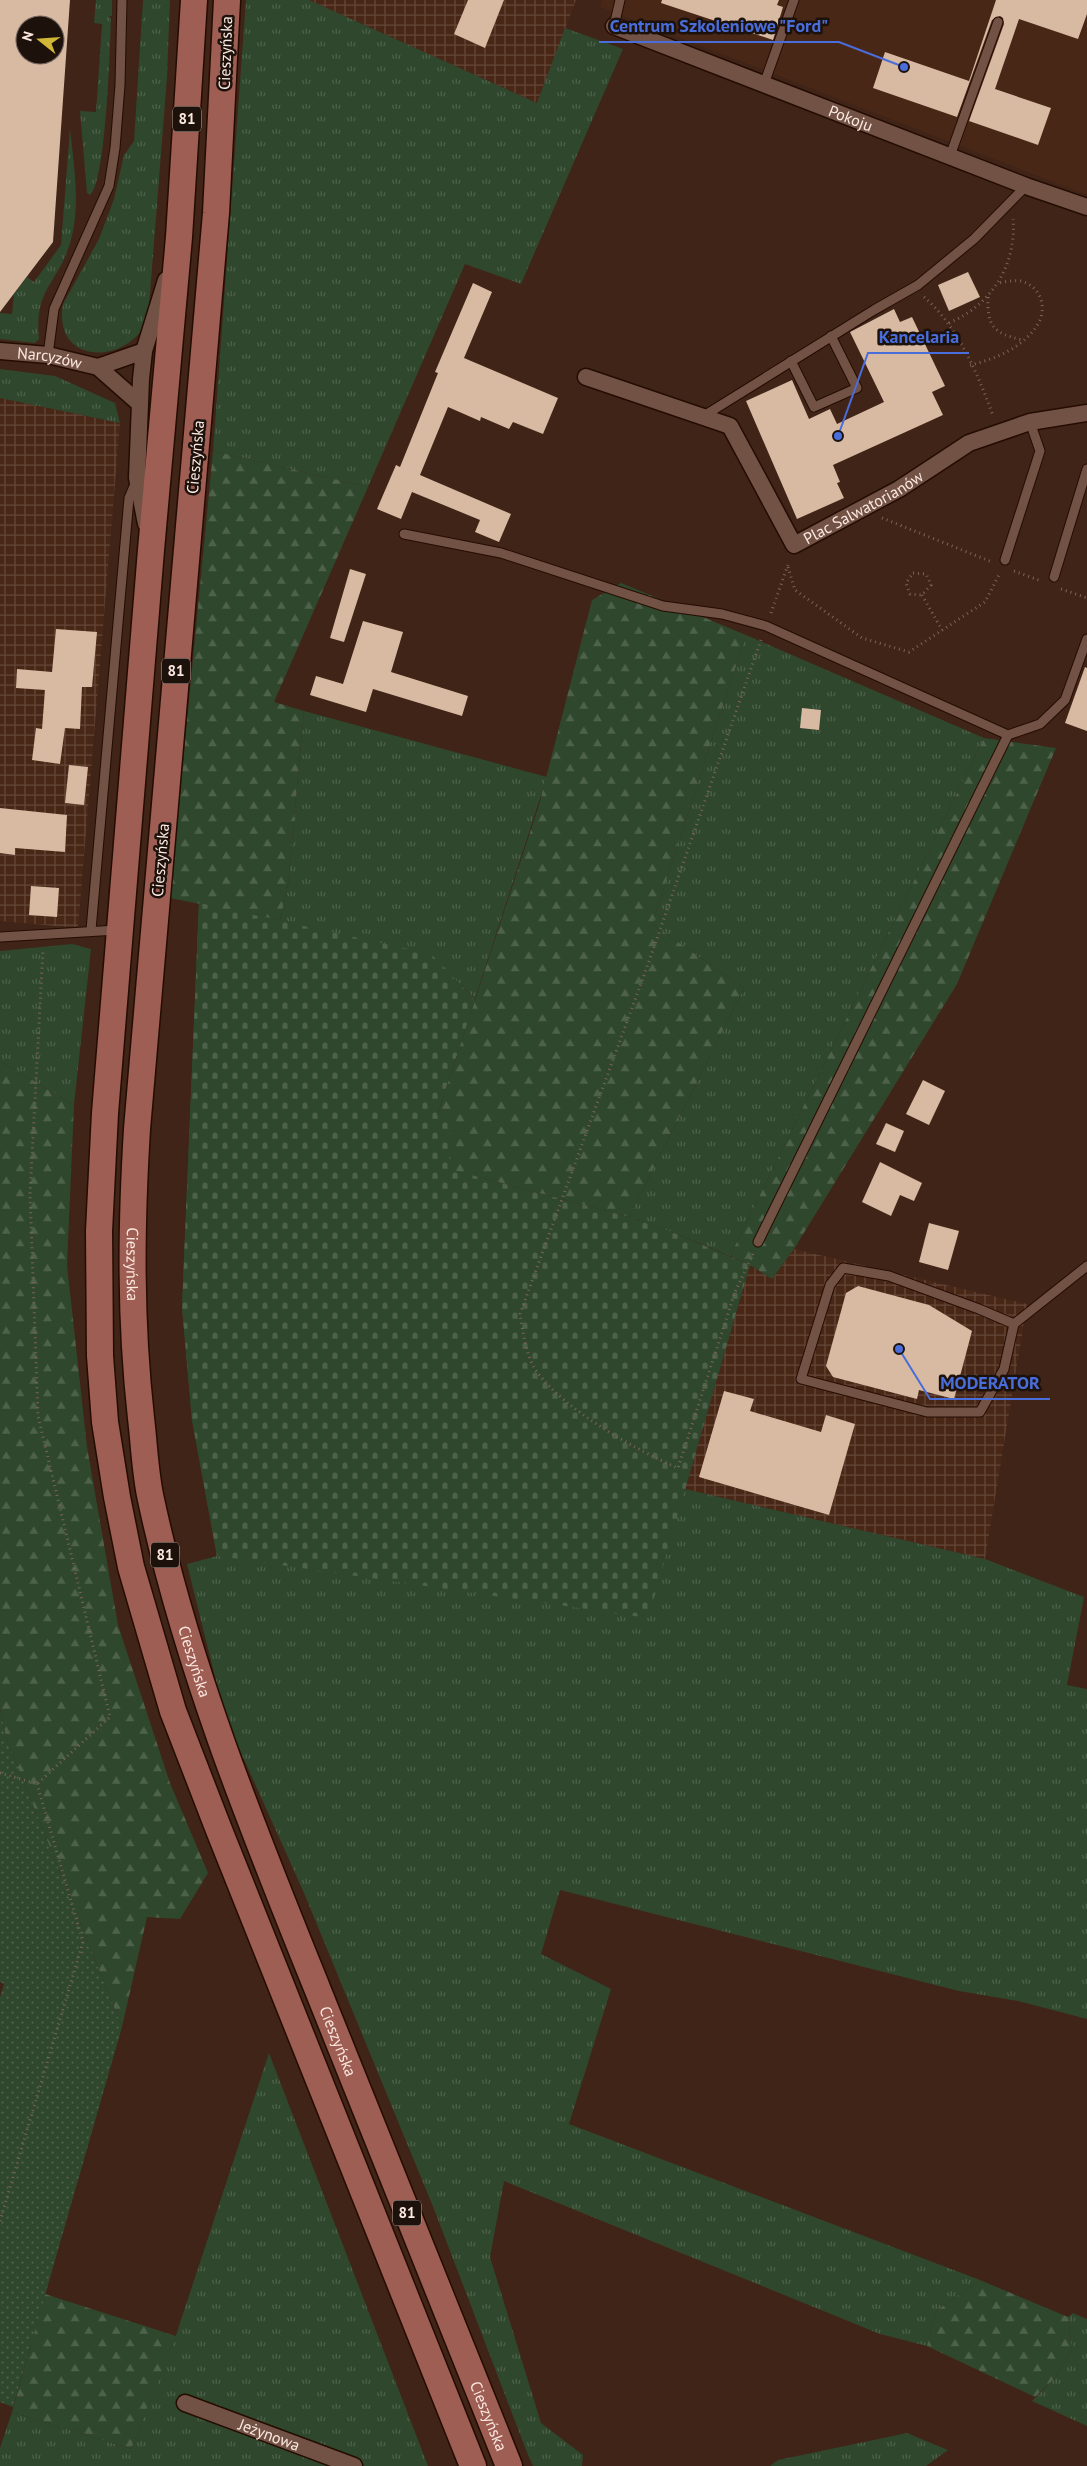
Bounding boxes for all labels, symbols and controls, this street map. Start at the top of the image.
callout: Centrum Szkoleniowe "Ford" [599,9,839,42]
text: Centrum Szkoleniowe "Ford" [610,14,828,37]
north arrow [15,15,65,65]
street label: Cieszyńska [214,16,236,90]
text: N [18,29,38,43]
street label: Pokoju [826,100,876,136]
road number: 81 [173,106,201,132]
callout: Kancelaria [868,320,969,353]
text: Kancelaria [879,325,959,348]
street label: Narcyzów [16,342,84,373]
street label: Cieszyńska [182,419,208,495]
street label: Plac Salwatorianów [800,466,927,548]
road number: 81 [162,658,190,684]
street label: Cieszyńska [147,822,173,898]
street label: Cieszyńska [123,1227,143,1301]
callout: MODERATOR [930,1366,1050,1399]
text: MODERATOR [940,1371,1040,1394]
road number: 81 [151,1542,179,1568]
street label: Cieszyńska [174,1623,215,1700]
street label: Cieszyńska [315,2003,361,2079]
road number: 81 [393,2200,421,2226]
street label: Cieszyńska [466,2378,512,2454]
street label: Jeżynowa [235,2414,303,2455]

